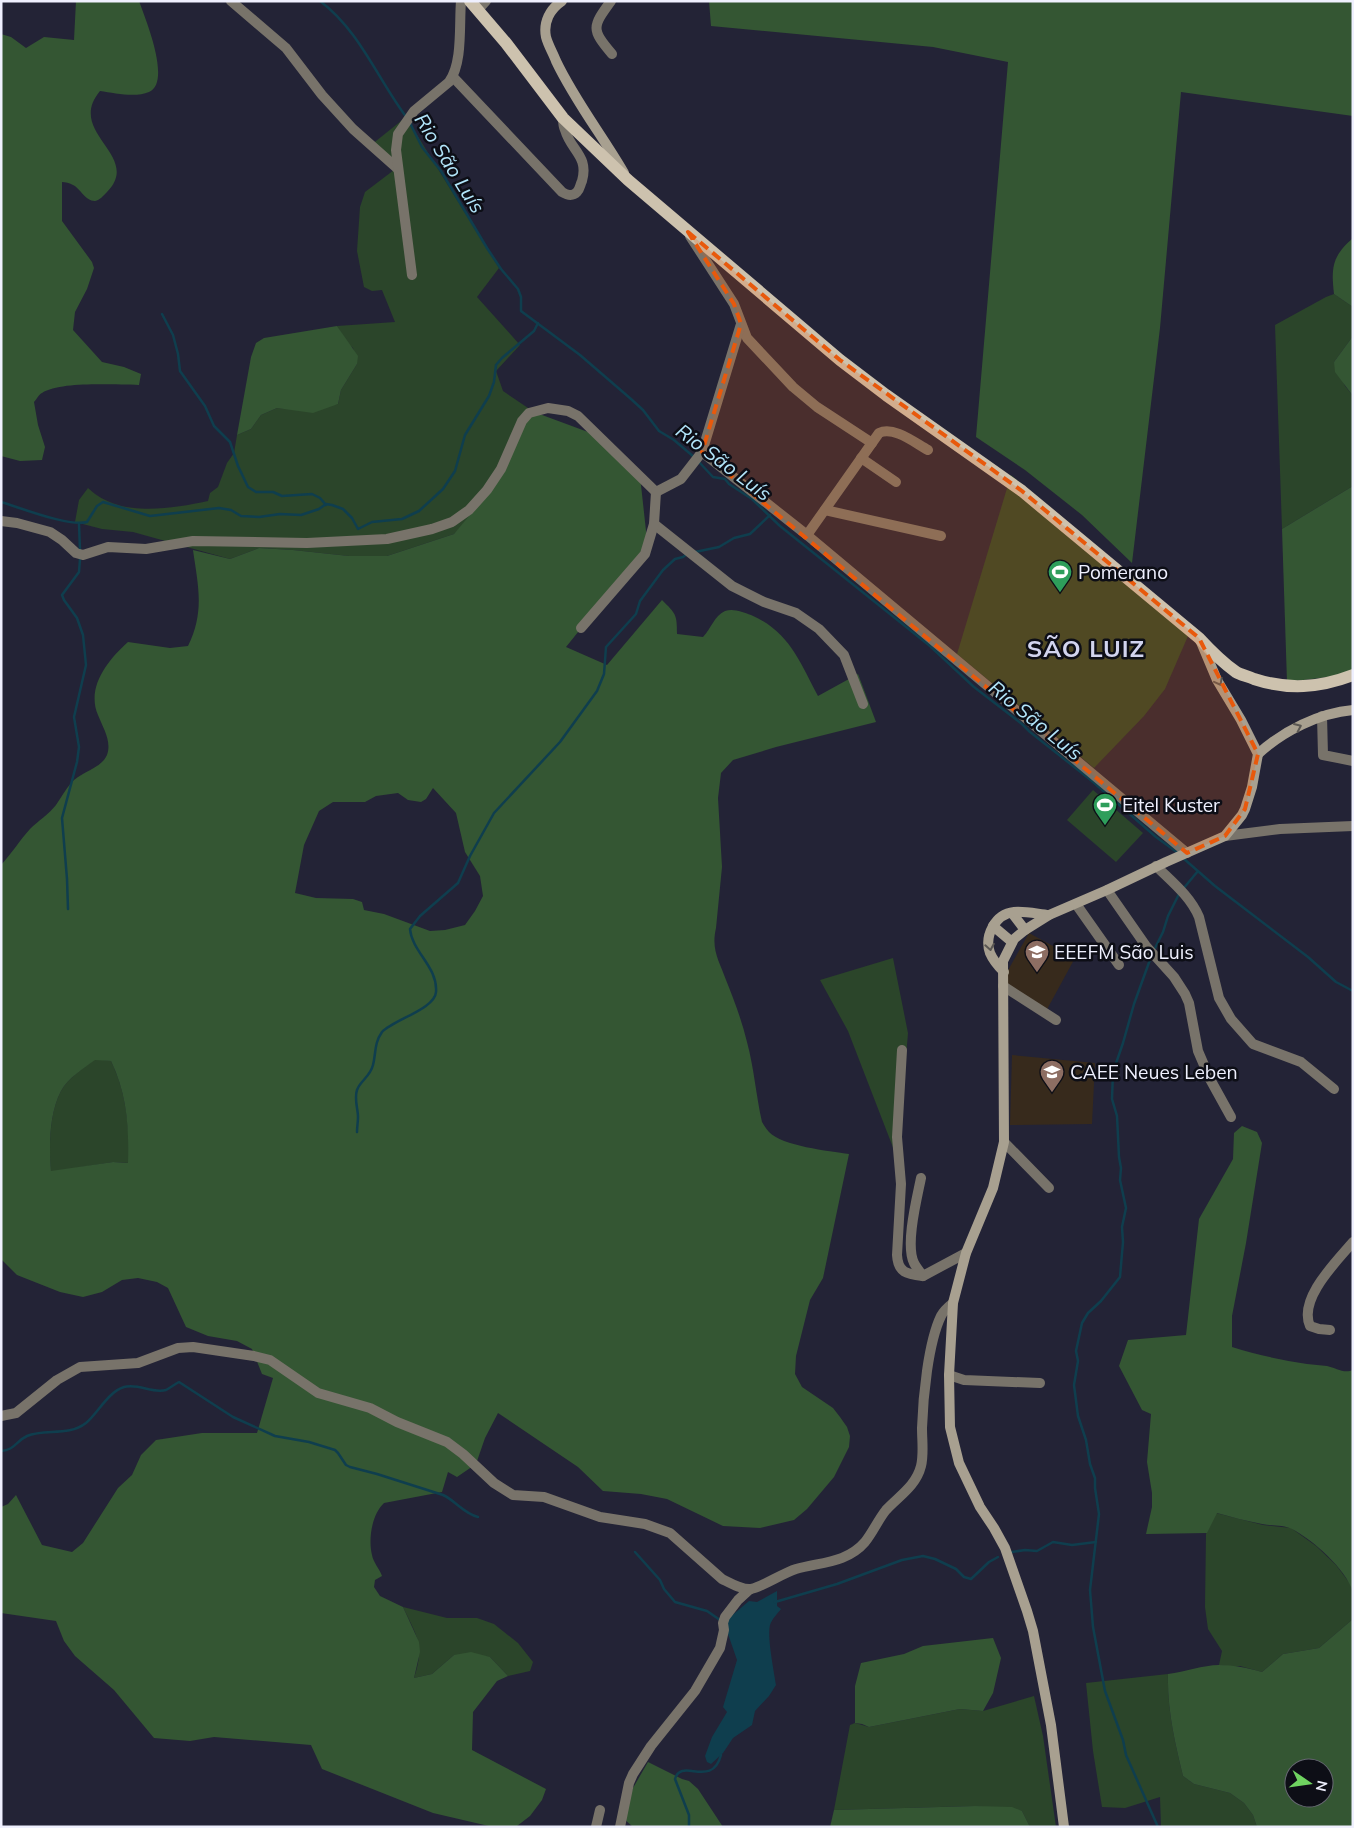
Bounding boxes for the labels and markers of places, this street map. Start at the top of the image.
sports icon: Pomerano [1047,559,1073,593]
place label: Pomerano [1078,560,1168,584]
sports icon: Eitel Kuster [1092,792,1118,826]
place label: Eitel Kuster [1122,793,1220,817]
school or university icon: EEEFM São Luis [1024,939,1050,973]
place label: EEEFM São Luis [1054,940,1194,964]
school or university icon: CAEE Neues Leben [1039,1059,1065,1093]
place label: CAEE Neues Leben [1070,1060,1238,1084]

